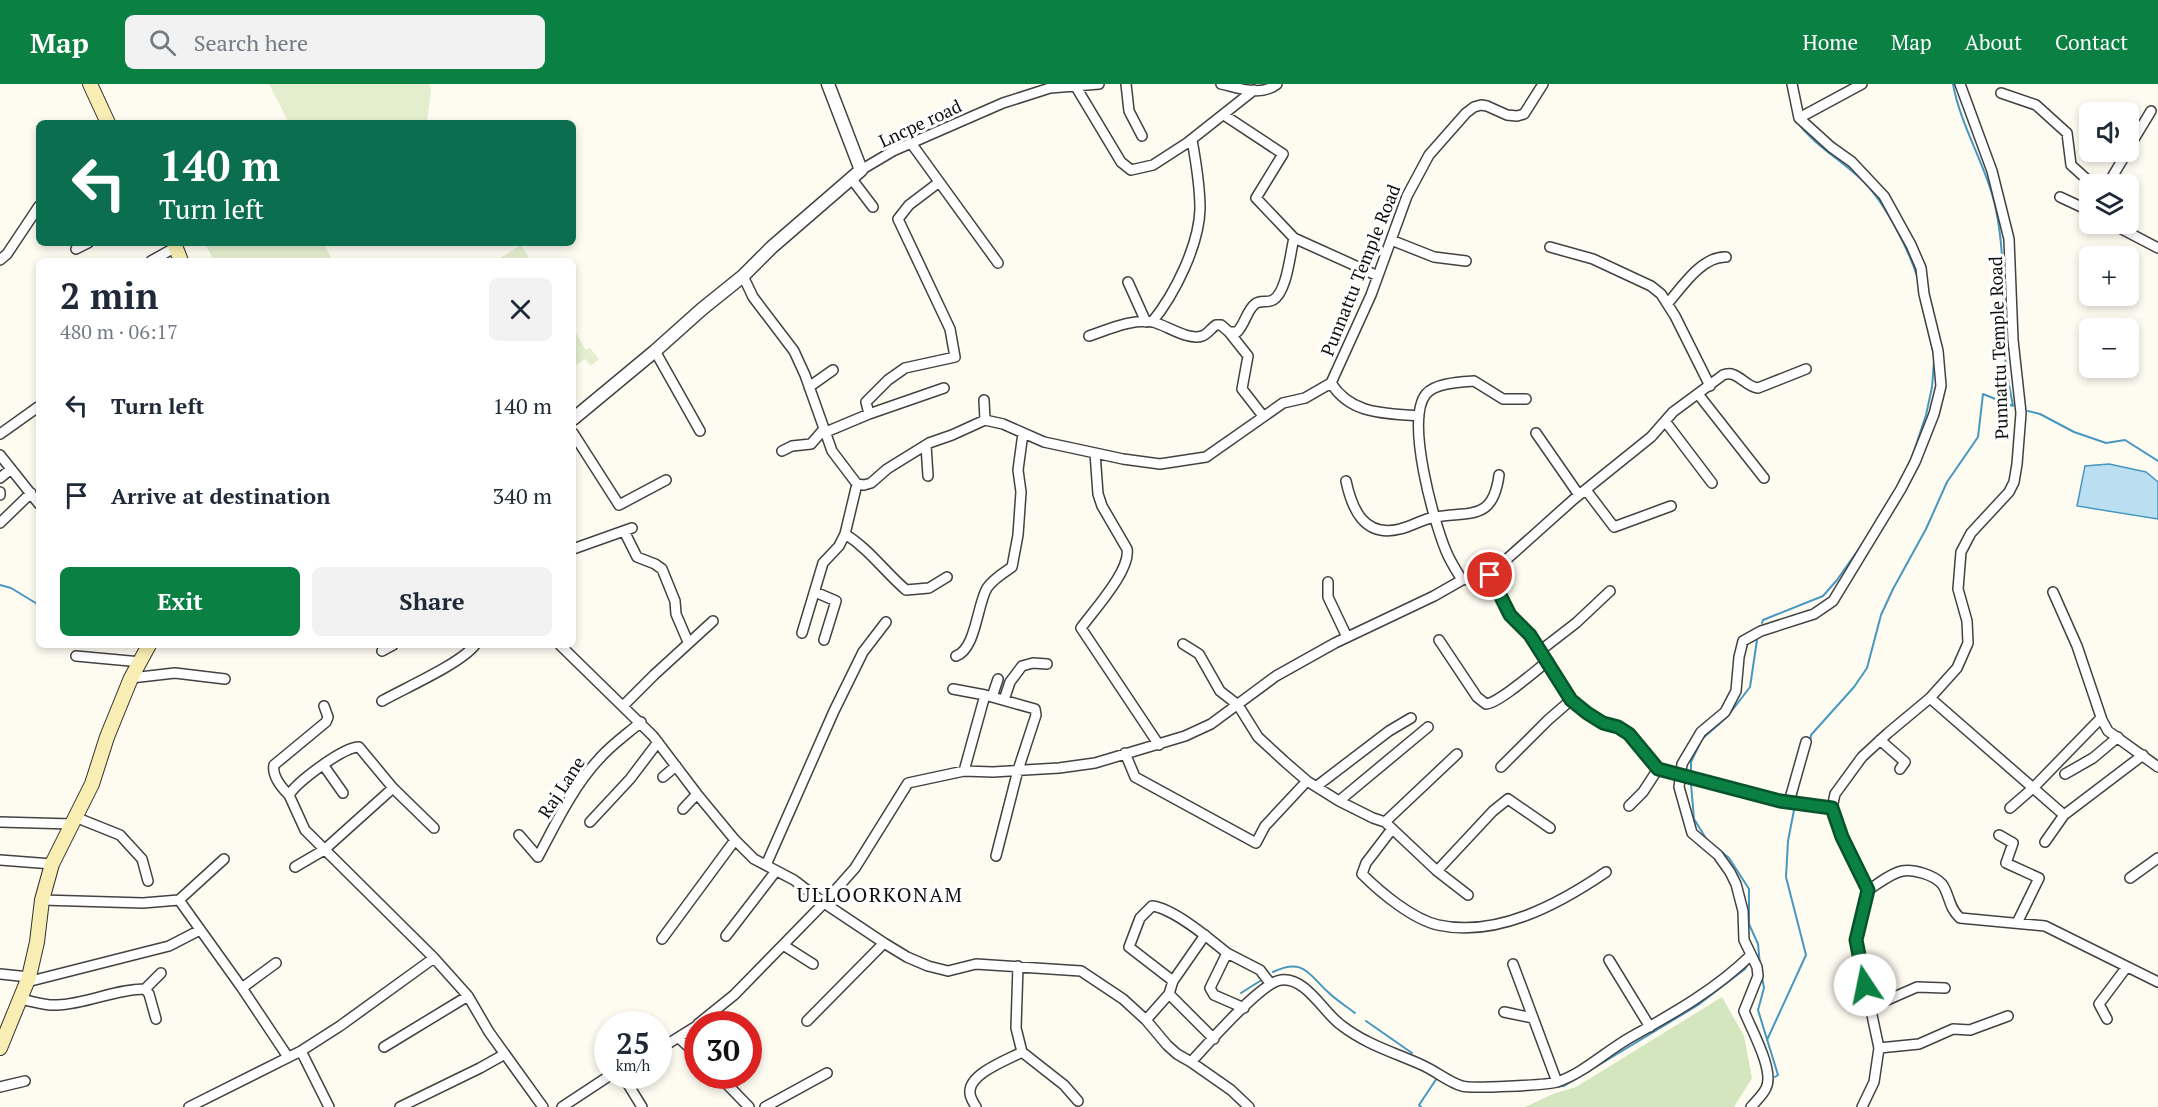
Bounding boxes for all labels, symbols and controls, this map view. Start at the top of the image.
search box [125,15,545,69]
text: Map [30,24,89,61]
icon: search [146,26,179,59]
text: Search here [194,28,308,57]
text: Home [1802,28,1858,56]
text: Map [1891,28,1932,56]
text: About [1965,28,2022,56]
text: Contact [2055,28,2128,56]
street label: Lncpe road [875,93,965,153]
map controls [2079,102,2139,378]
button: sound [2079,102,2139,162]
text: 140 m [159,137,280,193]
icon: left [60,144,138,222]
button: layers [2079,174,2139,234]
street label: Punnattu Temple Road [1315,181,1405,359]
text: Turn left [159,191,264,227]
button: + [2079,246,2139,306]
street label: Punnattu Temple Road [1983,256,2013,440]
text: 2 min [60,272,158,319]
button: close [489,278,552,341]
text: 480 m · 06:17 [60,318,178,345]
button: − [2079,318,2139,378]
icon: left [60,389,93,422]
text: Turn left [111,391,204,420]
text: 140 m [492,391,552,420]
icon: arrive [60,479,93,512]
text: Arrive at destination [111,481,330,510]
text: 340 m [492,481,552,510]
pin [1464,549,1515,600]
icon: arrive [1473,558,1506,591]
button: Exit [60,567,300,636]
button: Share [312,567,552,636]
street label: Raj Lane [532,752,590,822]
district label: ULLOORKONAM [797,881,963,908]
position arrow [1833,953,1897,1017]
speed limit sign: 30 [684,1011,762,1089]
text: 25 [616,1023,650,1063]
text: km/h [616,1055,650,1075]

